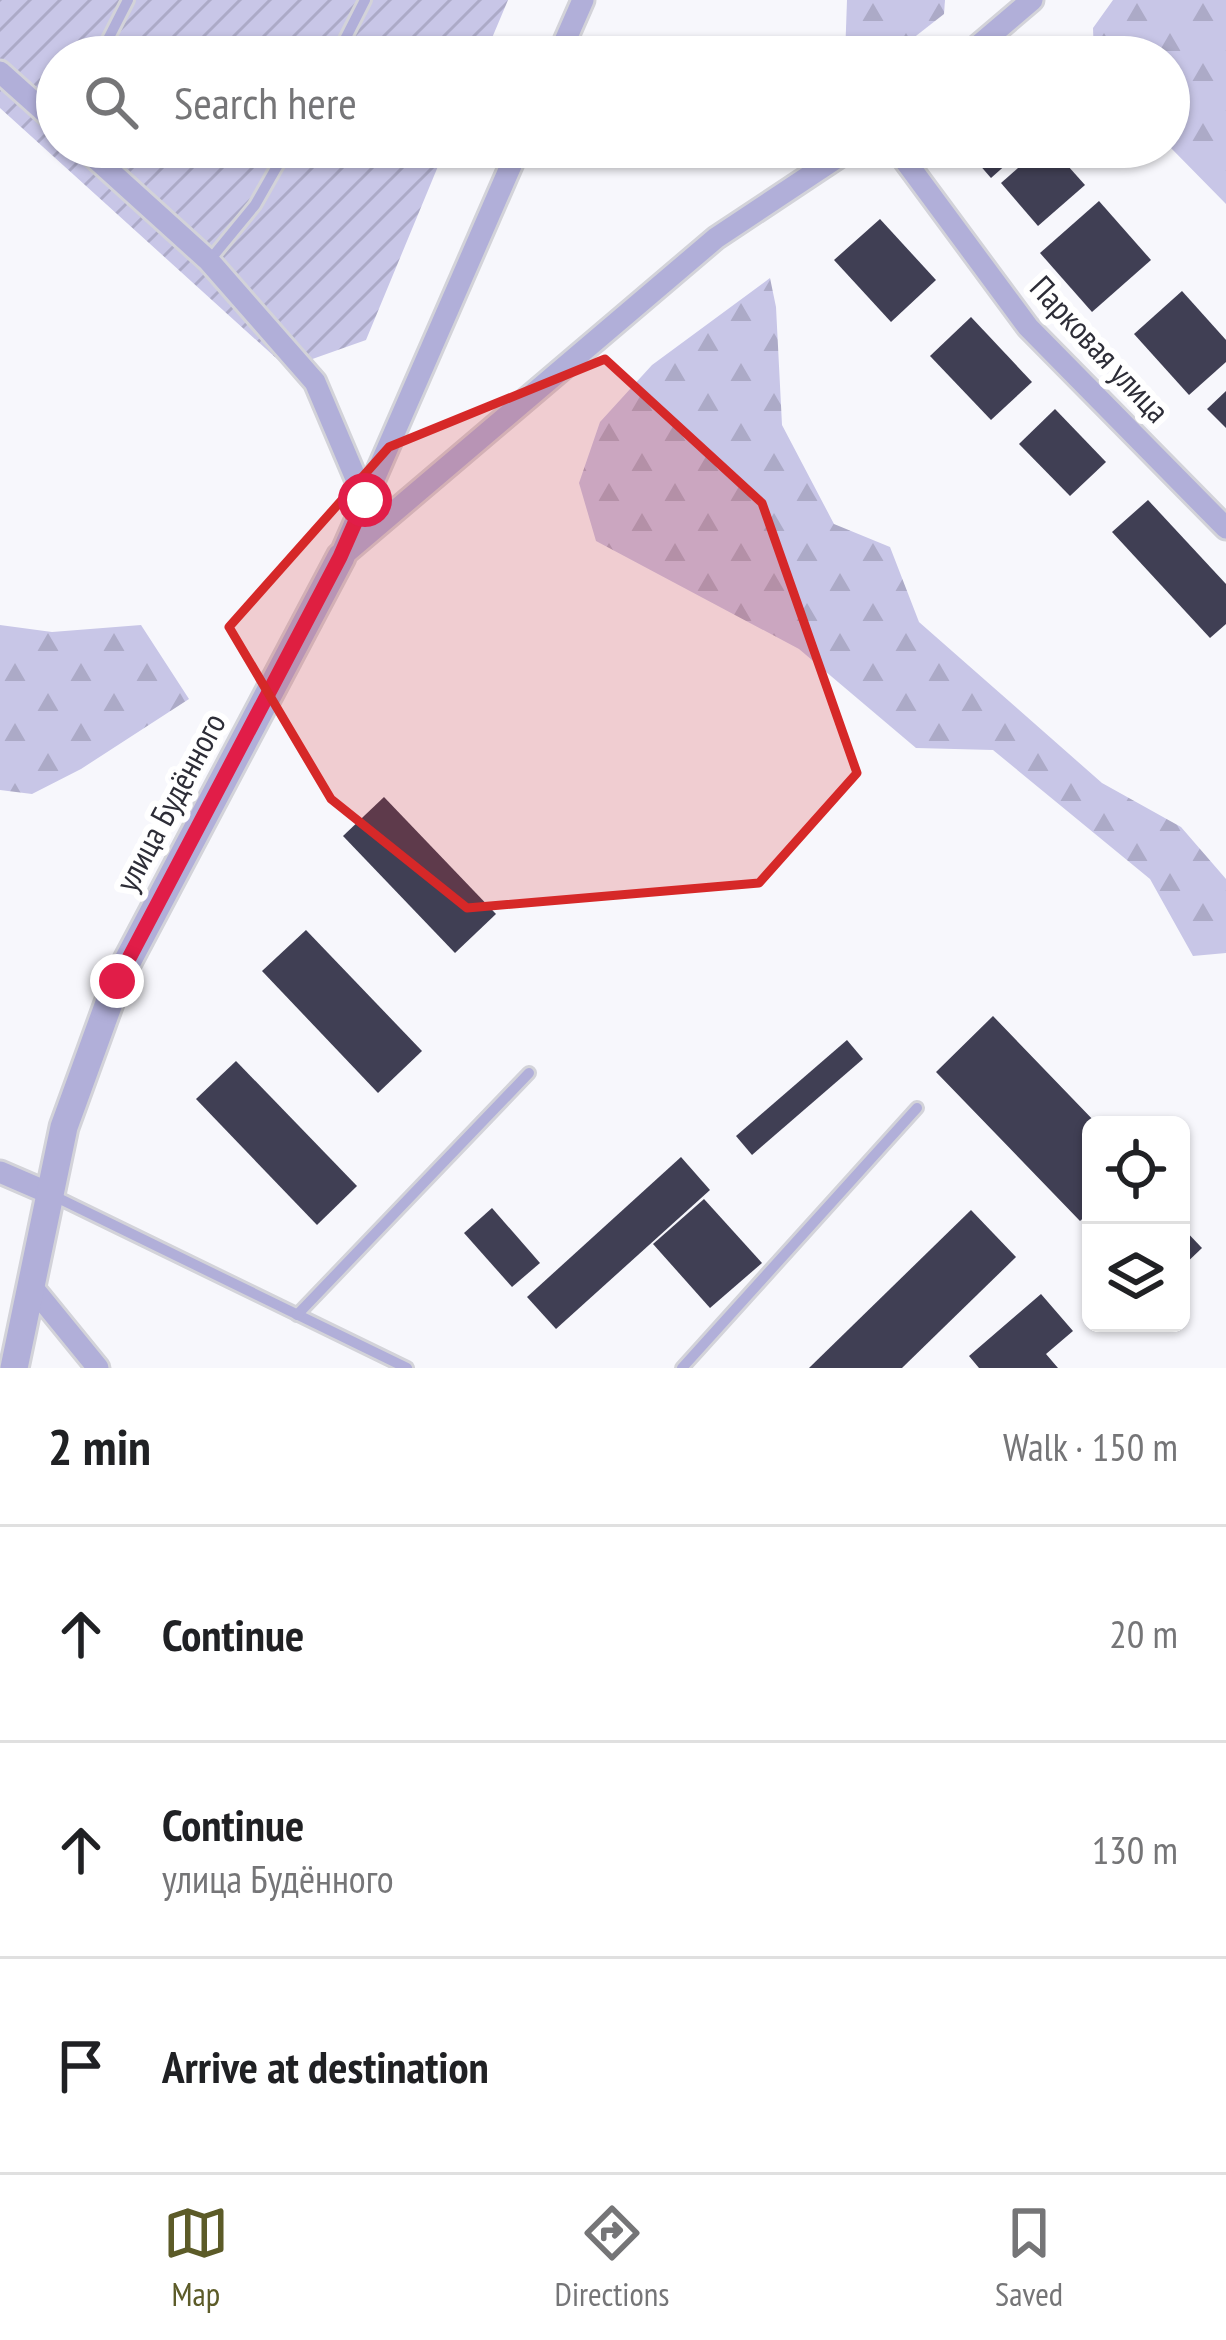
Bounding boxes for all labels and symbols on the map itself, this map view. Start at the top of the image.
street label: Парковая улица [1021,266,1179,431]
route start [338,473,392,527]
street label: улица Будённого [105,705,235,898]
route end [90,954,144,1008]

